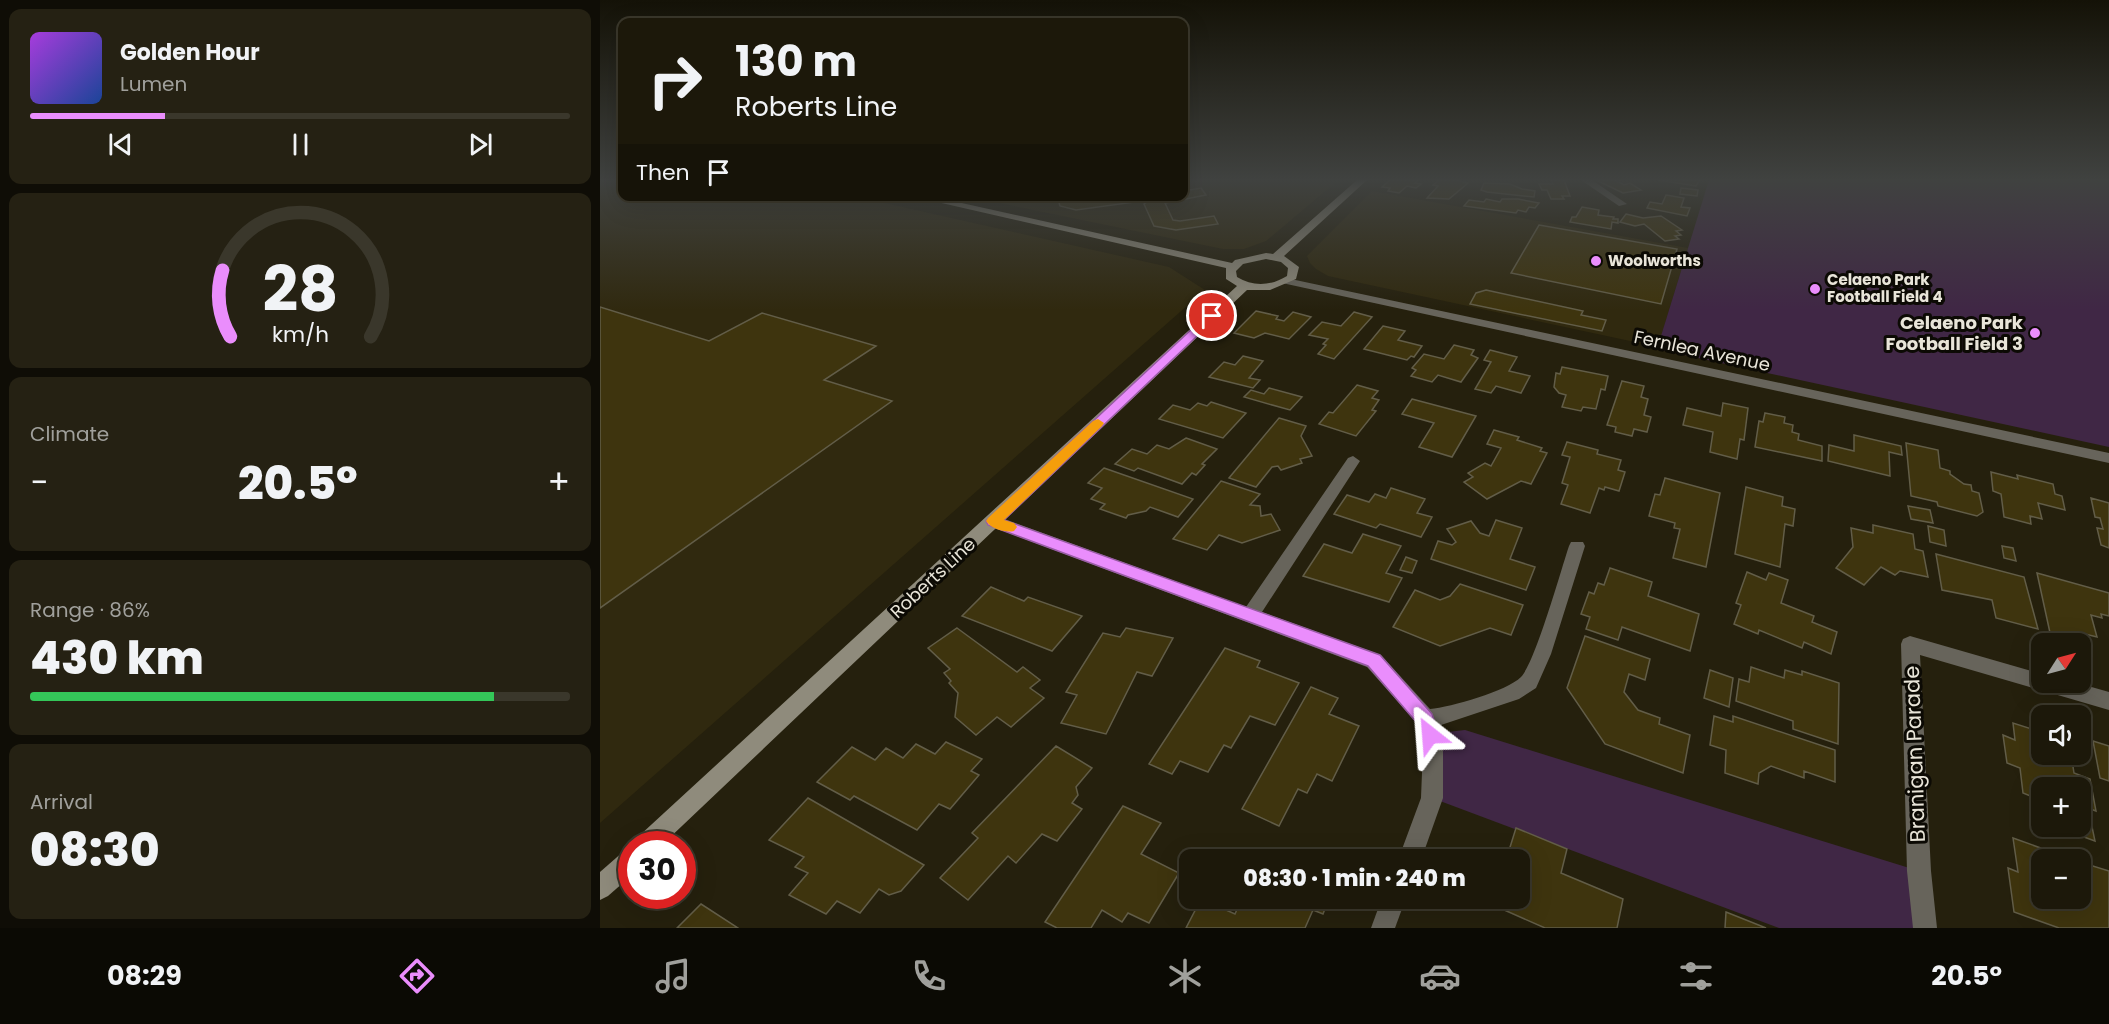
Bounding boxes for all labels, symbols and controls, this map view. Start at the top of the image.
text: 130 m [735,32,857,91]
text: Golden Hour [120,37,260,68]
icon: right [636,42,714,120]
text: Lumen [120,70,187,98]
text: Roberts Line [735,88,897,125]
icon: previous [104,128,137,161]
icon: pause [284,128,317,161]
icon: next [464,128,497,161]
icon: arrive [702,156,735,189]
text: Then [636,157,690,188]
text: 28 [262,245,338,333]
place label: Woolworths [1608,250,1701,271]
marker: Woolworths [1589,254,1603,268]
place label: Celaeno Park Football Field 4 [1827,269,1943,307]
marker: Celaeno Park Football Field 4 [1808,282,1822,296]
pin [1186,290,1237,341]
icon: arrive [1195,299,1228,332]
place label: Celaeno Park Football Field 3 [1886,310,2024,356]
text: km/h [271,320,329,351]
street label: Fernlea Avenue [1632,324,1773,377]
marker: Celaeno Park Football Field 3 [2028,326,2042,340]
text: Climate [30,420,109,448]
text: 20.5° [238,452,358,515]
text: − [30,459,48,506]
text: + [547,459,570,506]
street label: Roberts Line [885,532,981,624]
text: Range · 86% [30,596,150,624]
text: 430 km [30,627,204,690]
north arrow [2031,633,2091,693]
map controls [2031,633,2091,909]
street label: Branigan Parade [1897,665,1932,843]
position arrow [1398,703,1462,767]
button: sound [2031,705,2091,765]
button: + [2031,777,2091,837]
text: Arrival [30,788,93,816]
text: 08:30 [30,819,160,882]
speed limit sign: 30 [618,831,696,909]
button: − [2031,849,2091,909]
text: 08:30 · 1 min · 240 m [1243,863,1466,894]
icon: directions [396,955,438,997]
icon: music [652,955,694,997]
icon: phone [908,955,950,997]
icon: climate [1164,955,1206,997]
icon: car [1419,955,1461,997]
icon: filters [1675,955,1717,997]
text: 08:29 [107,957,182,994]
text: 20.5° [1931,957,2002,994]

